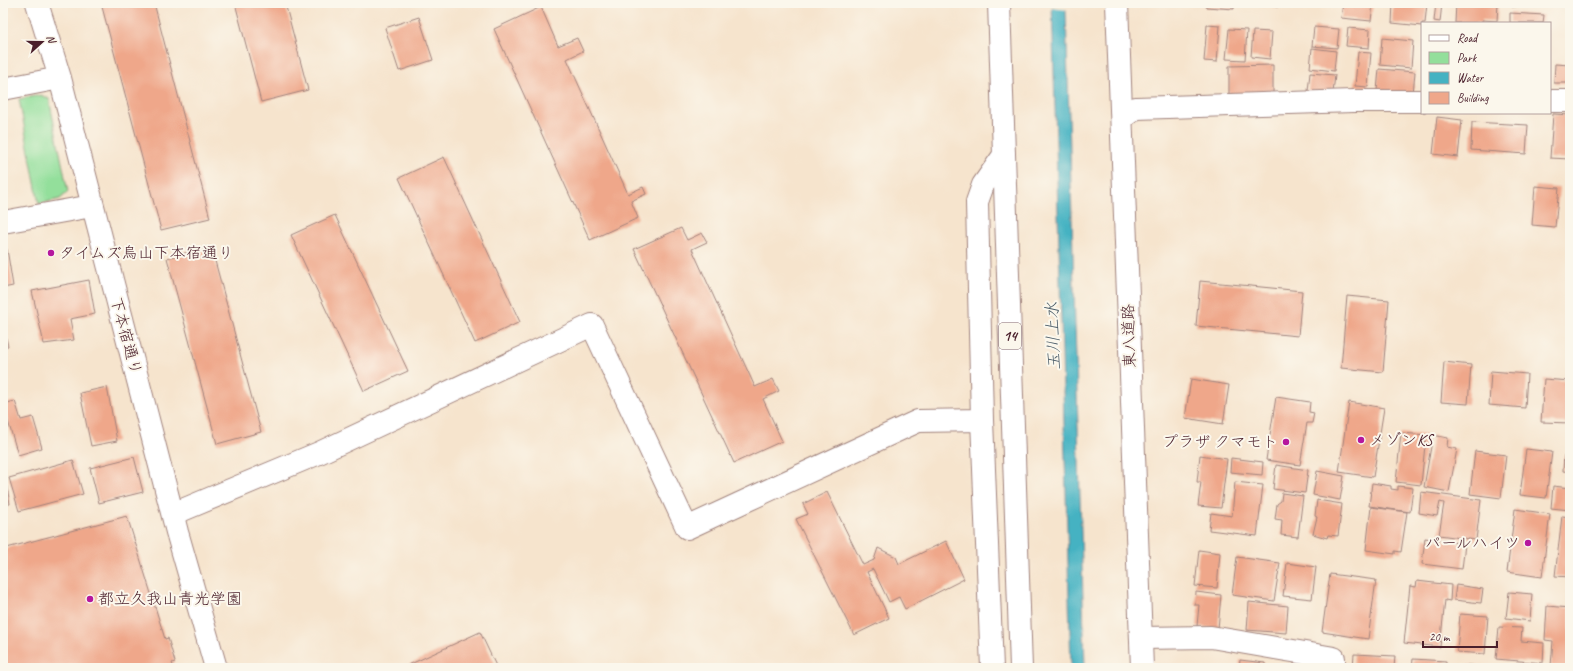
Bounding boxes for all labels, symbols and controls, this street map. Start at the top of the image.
north arrow [22,22,62,62]
legend [1421,22,1551,114]
text: Road [1457,30,1479,46]
text: N [44,33,60,46]
text: Park [1457,50,1478,66]
text: Water [1457,70,1485,86]
text: Building [1457,90,1489,106]
place label: タイムズ烏山下本宿通り [59,243,234,263]
marker: タイムズ烏山下本宿通り [46,248,56,258]
street label: 下本宿通り [106,295,146,377]
water label: 玉川上水 [1041,302,1065,370]
street label: 東八道路 [1118,304,1140,368]
road number: 14 [999,323,1021,349]
place label: メゾンKS [1369,430,1435,450]
place label: プラザ クマモト [1162,432,1278,452]
marker: メゾンKS [1356,435,1366,445]
marker: プラザ クマモト [1281,437,1291,447]
place label: パールハイツ [1425,533,1520,553]
marker: パールハイツ [1523,538,1533,548]
place label: 都立久我山青光学園 [98,589,242,609]
marker: 都立久我山青光学園 [85,594,95,604]
scale bar [1423,623,1497,649]
text: 20 m [1429,629,1451,645]

